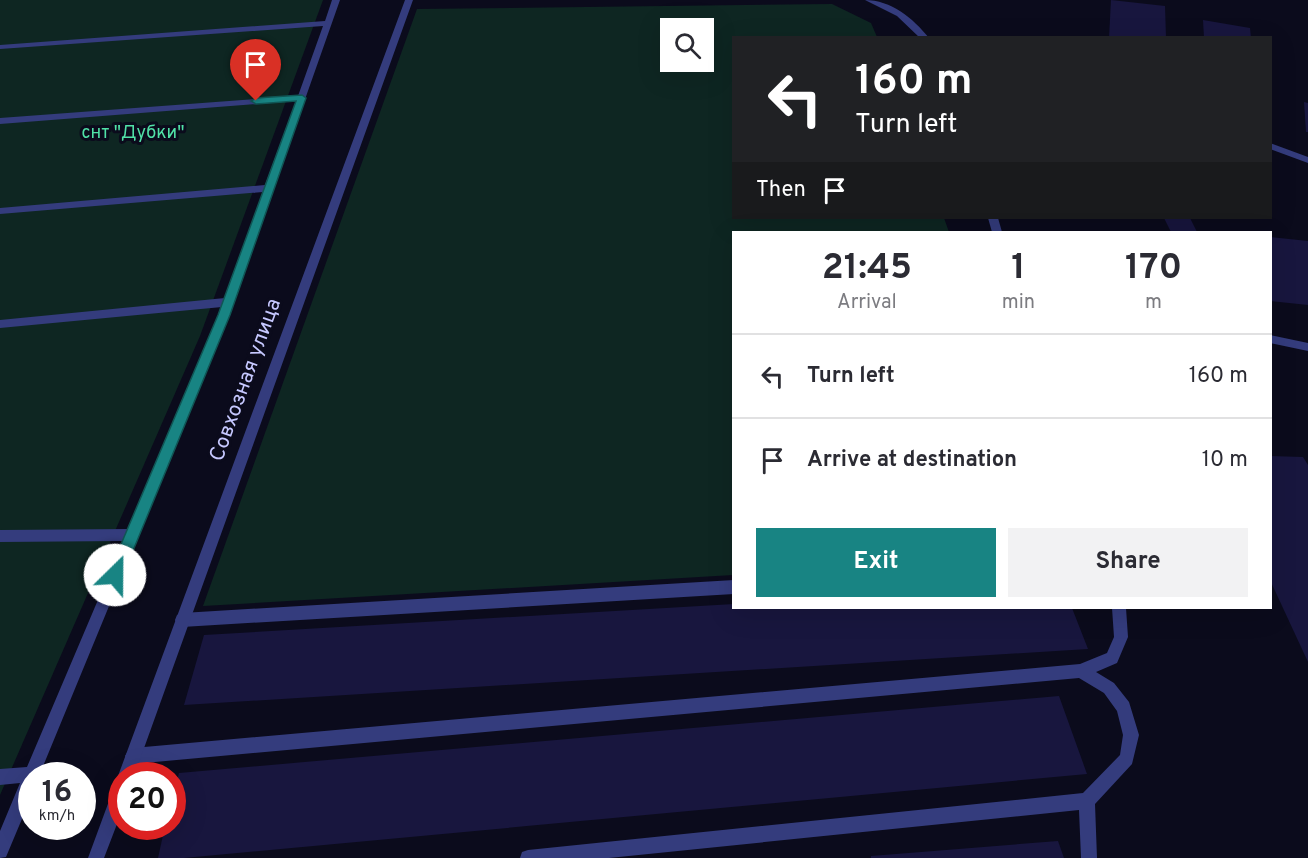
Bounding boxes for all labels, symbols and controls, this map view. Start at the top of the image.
map controls [660,18,714,72]
button: search [660,18,714,72]
pin [230,39,281,101]
icon: arrive [239,48,272,81]
text: 160 m [855,56,973,109]
icon: left [756,60,834,138]
text: Turn left [855,108,957,142]
park label: снт "Дубки" [82,122,184,145]
icon: arrive [818,174,851,207]
text: Then [756,177,806,204]
text: 21:45 [822,246,912,292]
text: 1 [1011,246,1026,292]
text: 170 [1125,246,1182,292]
text: Arrival [837,290,897,316]
text: min [1002,290,1035,316]
text: m [1145,290,1162,316]
street label: Совхозная улица [204,295,288,465]
icon: left [756,360,789,393]
text: Turn left [807,363,895,390]
text: 160 m [1189,363,1248,390]
icon: arrive [756,444,789,477]
text: Arrive at destination [807,447,1017,474]
text: 10 m [1202,447,1248,474]
button: Exit [756,528,996,597]
button: Share [1008,528,1248,597]
position arrow [83,543,147,607]
speed limit sign: 20 [108,762,186,840]
text: 16 [42,775,72,812]
text: km/h [39,807,75,826]

